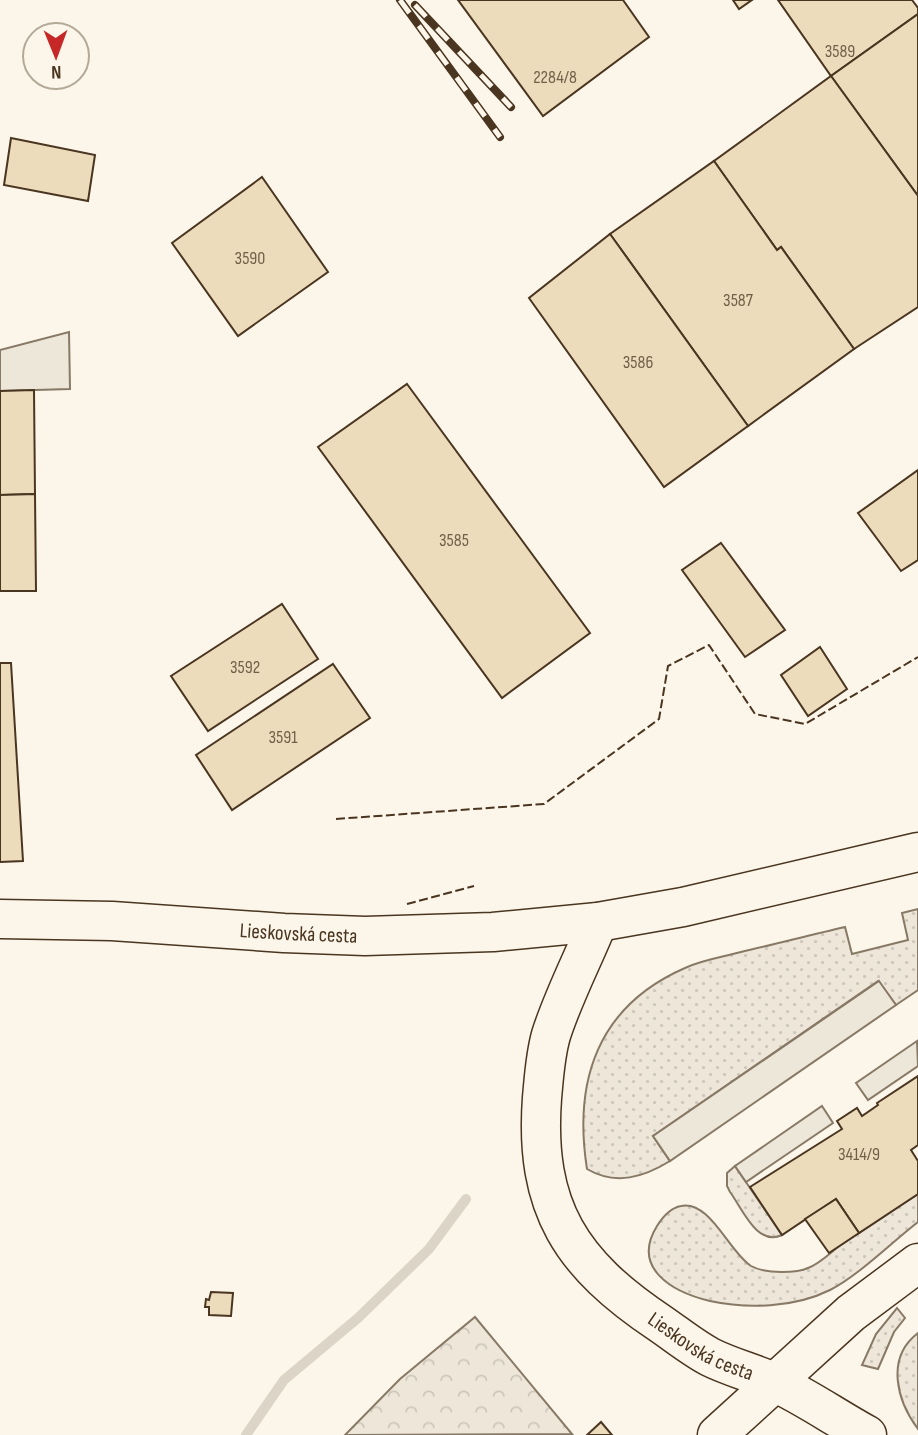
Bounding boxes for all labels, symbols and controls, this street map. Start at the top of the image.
north arrow [21,21,91,91]
house number: 3589 [825,41,855,62]
text: N [51,60,62,83]
house number: 2284/8 [533,67,577,88]
house number: 3590 [235,248,265,269]
house number: 3587 [723,290,754,311]
house number: 3586 [623,352,653,373]
house number: 3585 [439,530,469,551]
house number: 3592 [230,657,260,678]
house number: 3591 [268,727,298,748]
street label: Lieskovská cesta [239,917,358,948]
house number: 3414/9 [838,1144,880,1165]
street label: Lieskovská cesta [643,1306,757,1386]

